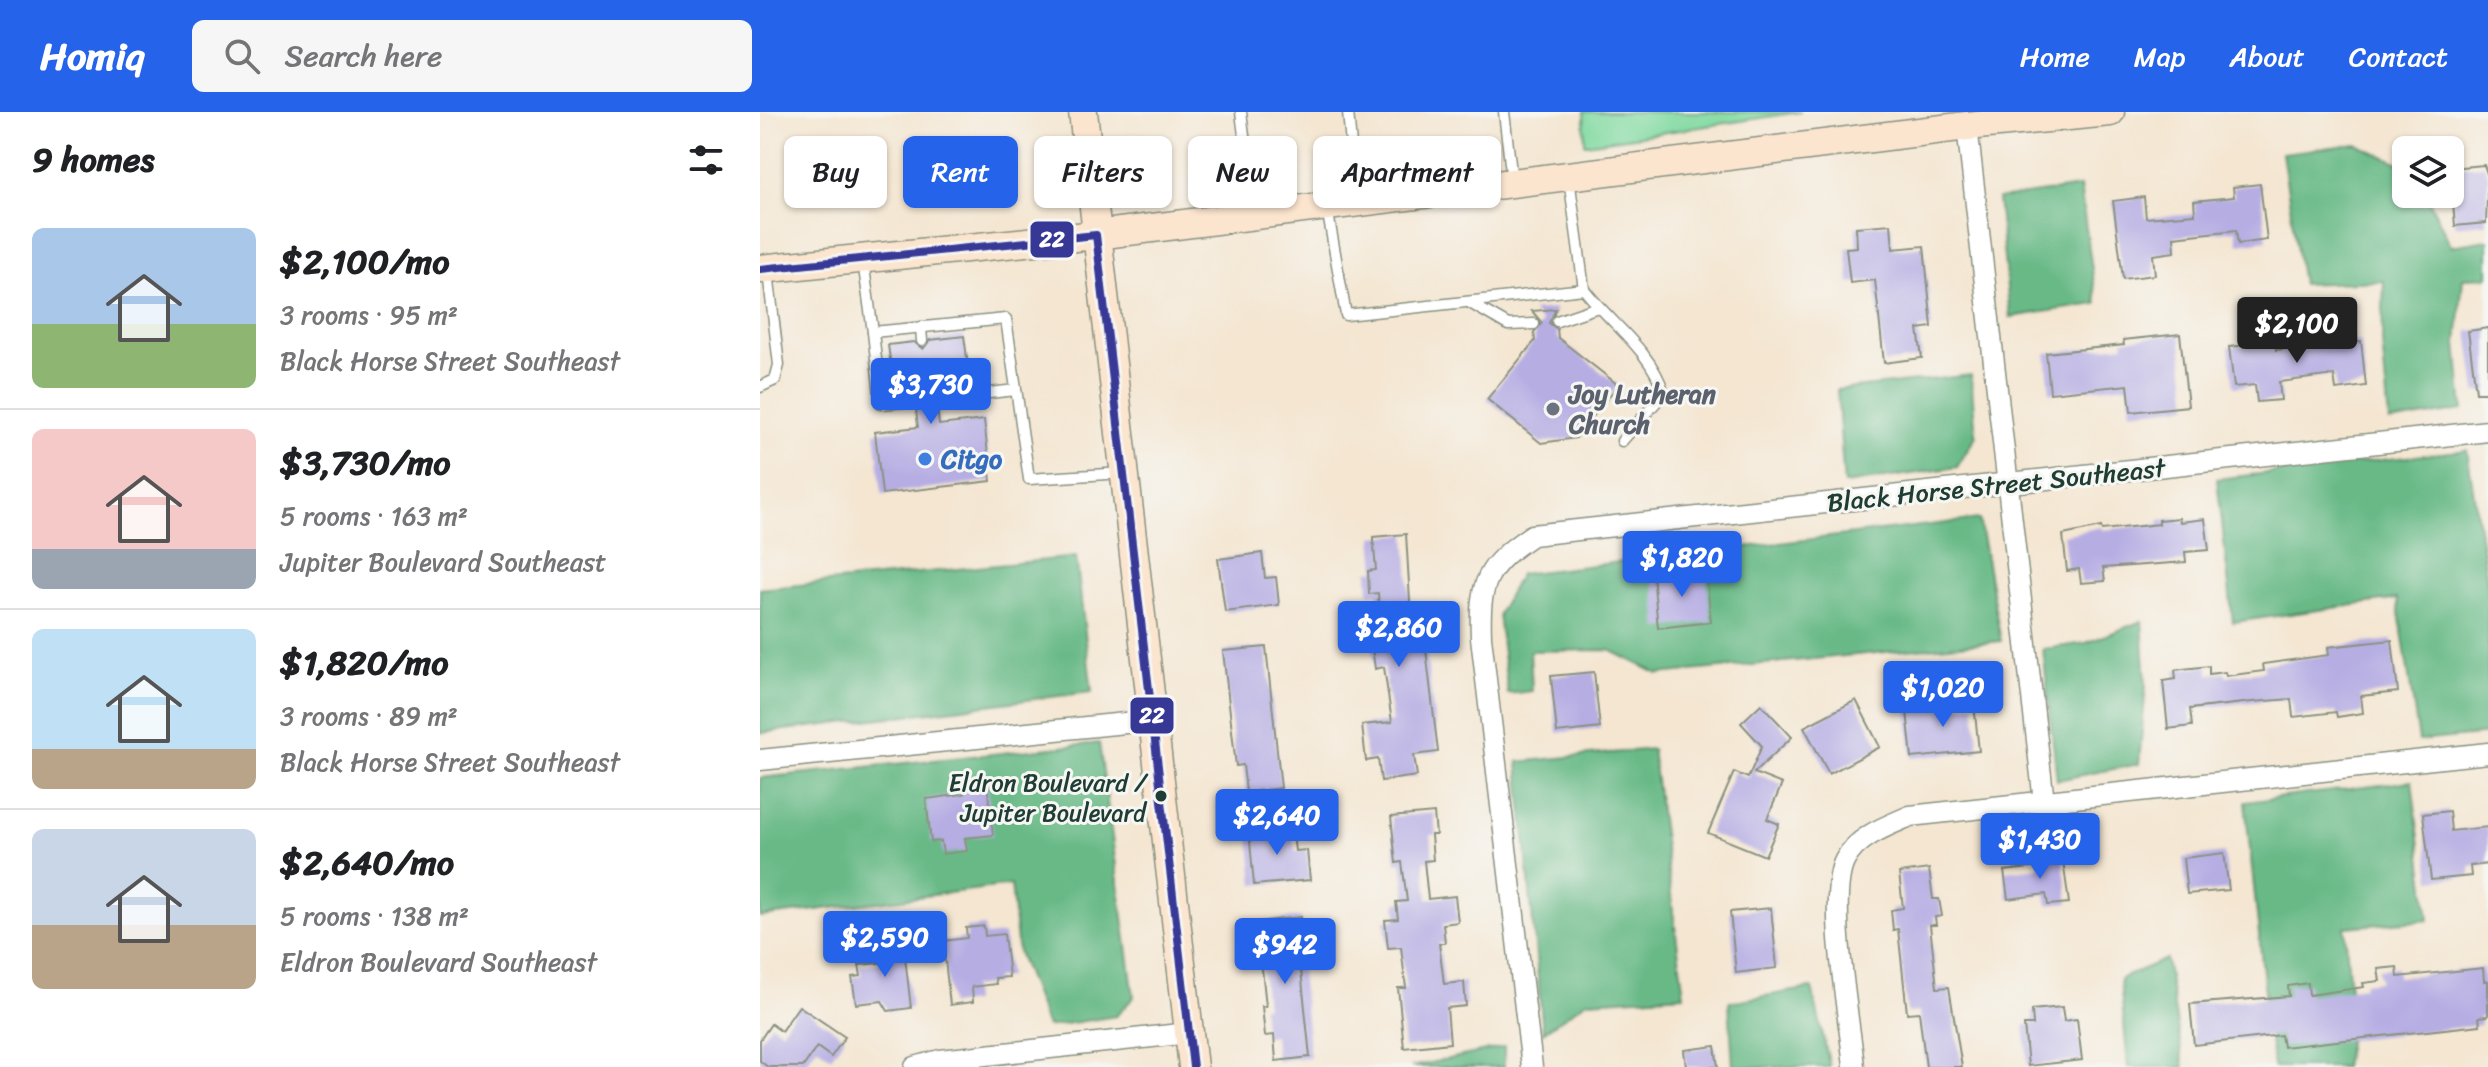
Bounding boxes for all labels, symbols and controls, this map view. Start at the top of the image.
search box [192,20,752,92]
text: Homiq [40,23,144,90]
text: Search here [284,29,442,83]
text: Home [2020,32,2090,81]
text: Map [2134,32,2185,81]
text: About [2229,32,2305,81]
text: Contact [2349,32,2448,81]
icon: search [220,34,264,78]
text: 9 homes [32,130,154,190]
chip: Buy [784,136,887,208]
chip: Rent [903,136,1018,208]
chip: Filters [1034,136,1172,208]
chip: New [1188,136,1297,208]
chip: Apartment [1313,136,1501,208]
map controls [2392,136,2464,208]
button: layers [2392,136,2464,208]
icon: filters [684,138,728,182]
line badge: 22 [1029,220,1075,259]
text: 22 [1038,220,1065,259]
text: $2,100/mo [280,232,449,292]
icon: home [96,260,192,356]
text: 3 rooms · 95 m² [280,292,458,338]
pin: $2,100 [2232,297,2362,365]
text: $2,100 [2255,300,2339,346]
text: Black Horse Street Southeast [280,338,620,384]
pin: $3,730 [866,358,996,426]
text: $3,730 [889,361,973,407]
place label: Joy Lutheran Church [1567,371,1716,447]
marker: Joy Lutheran Church [1544,400,1562,418]
text: $3,730/mo [280,433,451,493]
place label: Citgo [940,436,1003,482]
street label: Black Horse Street Southeast [1825,444,2169,526]
marker: Citgo [916,450,934,468]
icon: home [96,461,192,557]
text: 5 rooms · 163 m² [280,493,468,539]
pin: $1,820 [1617,531,1747,599]
text: $1,820 [1641,534,1723,580]
text: Jupiter Boulevard Southeast [280,539,606,585]
pin: $2,860 [1334,601,1464,669]
text: $2,860 [1356,604,1442,650]
text: $1,820/mo [280,633,448,693]
icon: home [96,661,192,757]
pin: $1,020 [1878,661,2008,729]
text: $1,020 [1901,664,1985,710]
text: 3 rooms · 89 m² [280,693,458,739]
line badge: 22 [1129,696,1175,735]
text: 22 [1138,696,1165,735]
text: Black Horse Street Southeast [280,739,620,785]
place label: Eldron Boulevard / Jupiter Boulevard [949,762,1149,834]
marker: Eldron Boulevard / Jupiter Boulevard [1153,788,1169,804]
pin: $2,640 [1212,789,1342,857]
text: $2,640 [1234,792,1320,838]
pin: $1,430 [1975,813,2105,881]
text: $1,430 [1999,816,2081,862]
text: $2,640/mo [280,833,454,893]
icon: home [96,861,192,957]
text: 5 rooms · 138 m² [280,893,469,939]
pin: $2,590 [820,911,950,979]
text: $2,590 [841,914,929,960]
pin: $942 [1238,918,1332,986]
text: $942 [1253,921,1317,967]
text: Eldron Boulevard Southeast [280,939,597,985]

